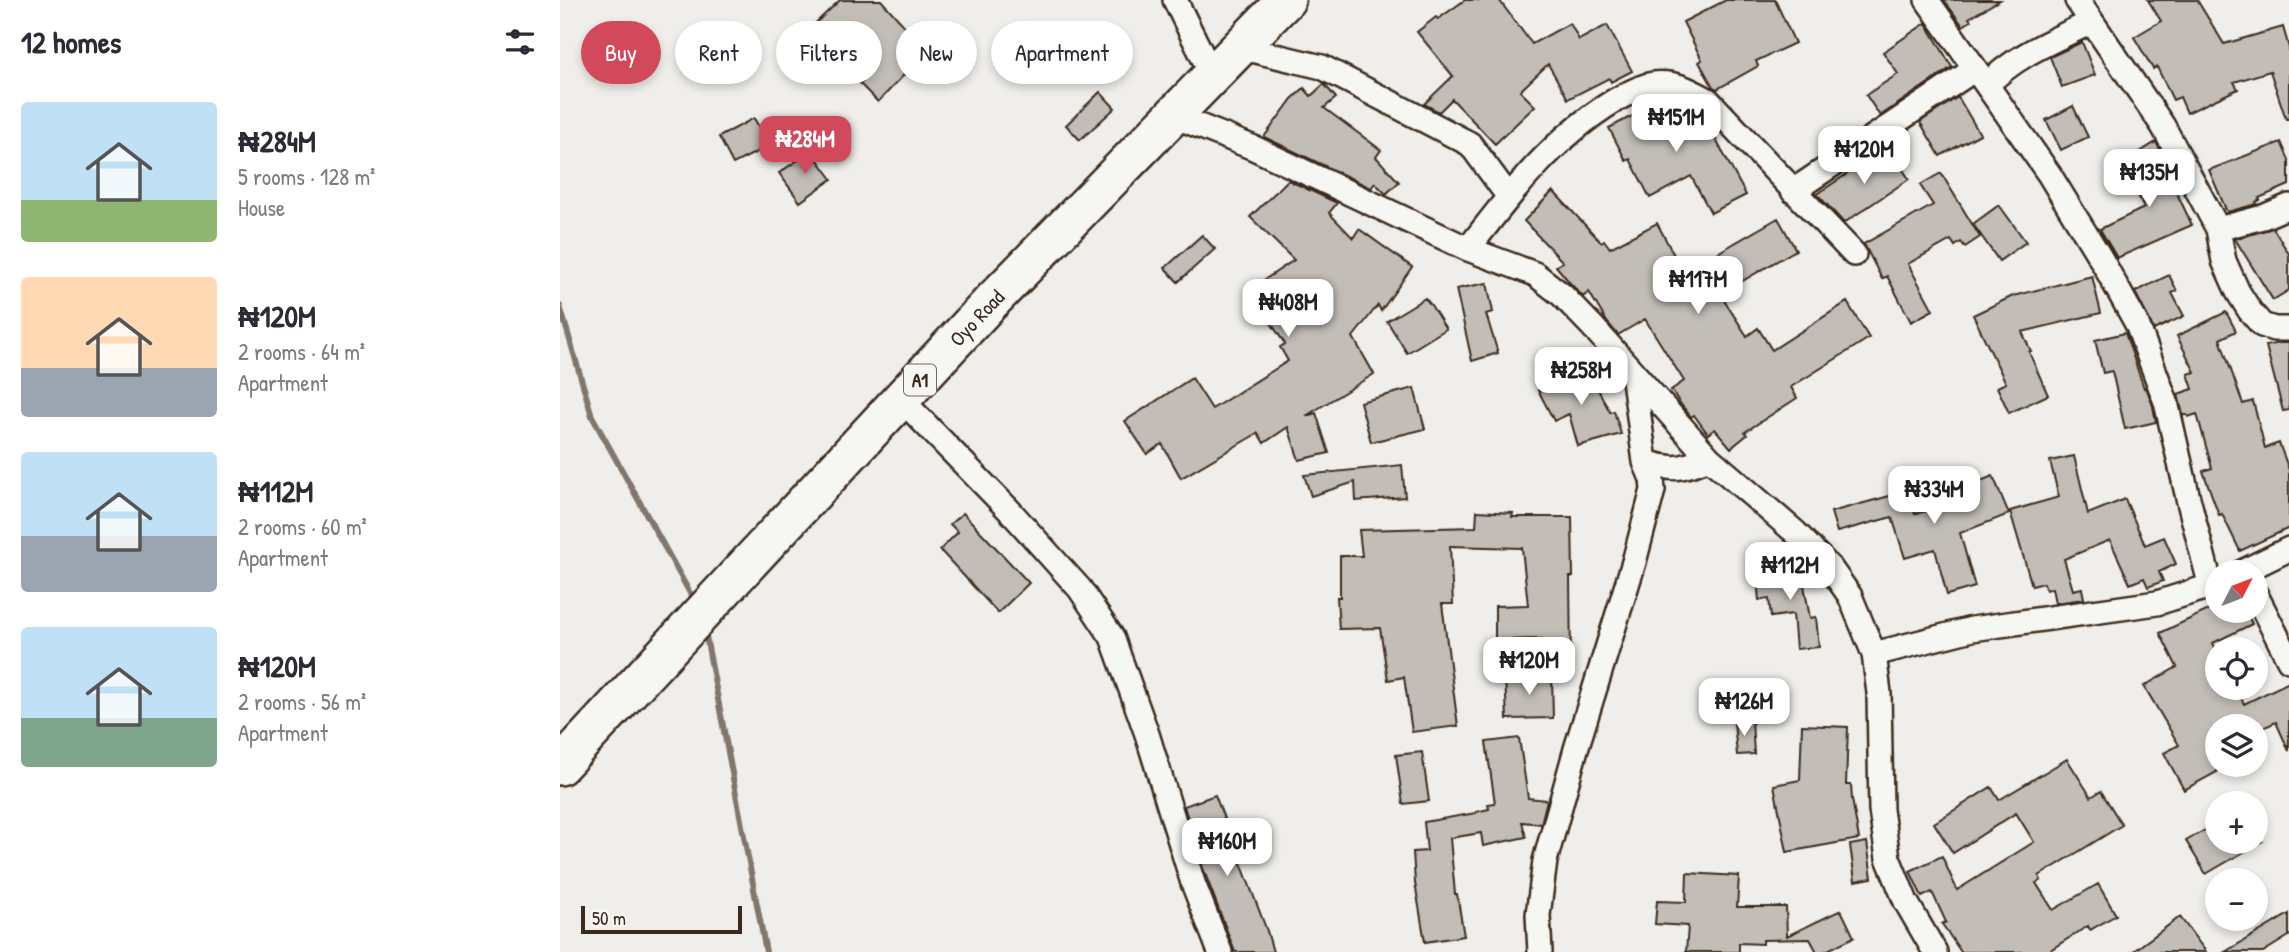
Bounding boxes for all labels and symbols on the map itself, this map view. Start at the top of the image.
pin: ₦151M [1627,94,1725,154]
pin: ₦284M [756,116,854,176]
pin: ₦120M [1815,127,1913,186]
pin: ₦135M [2100,150,2198,209]
pin: ₦117M [1649,256,1747,316]
pin: ₦408M [1239,280,1337,339]
street label: Oyo Road [943,283,1010,353]
pin: ₦258M [1532,348,1630,407]
road number: A1 [904,364,936,396]
pin: ₦334M [1885,466,1983,526]
pin: ₦112M [1741,542,1839,602]
north arrow [2205,560,2268,623]
pin: ₦120M [1480,638,1578,697]
pin: ₦126M [1695,678,1793,738]
pin: ₦160M [1178,818,1276,878]
scale bar [581,903,742,935]

